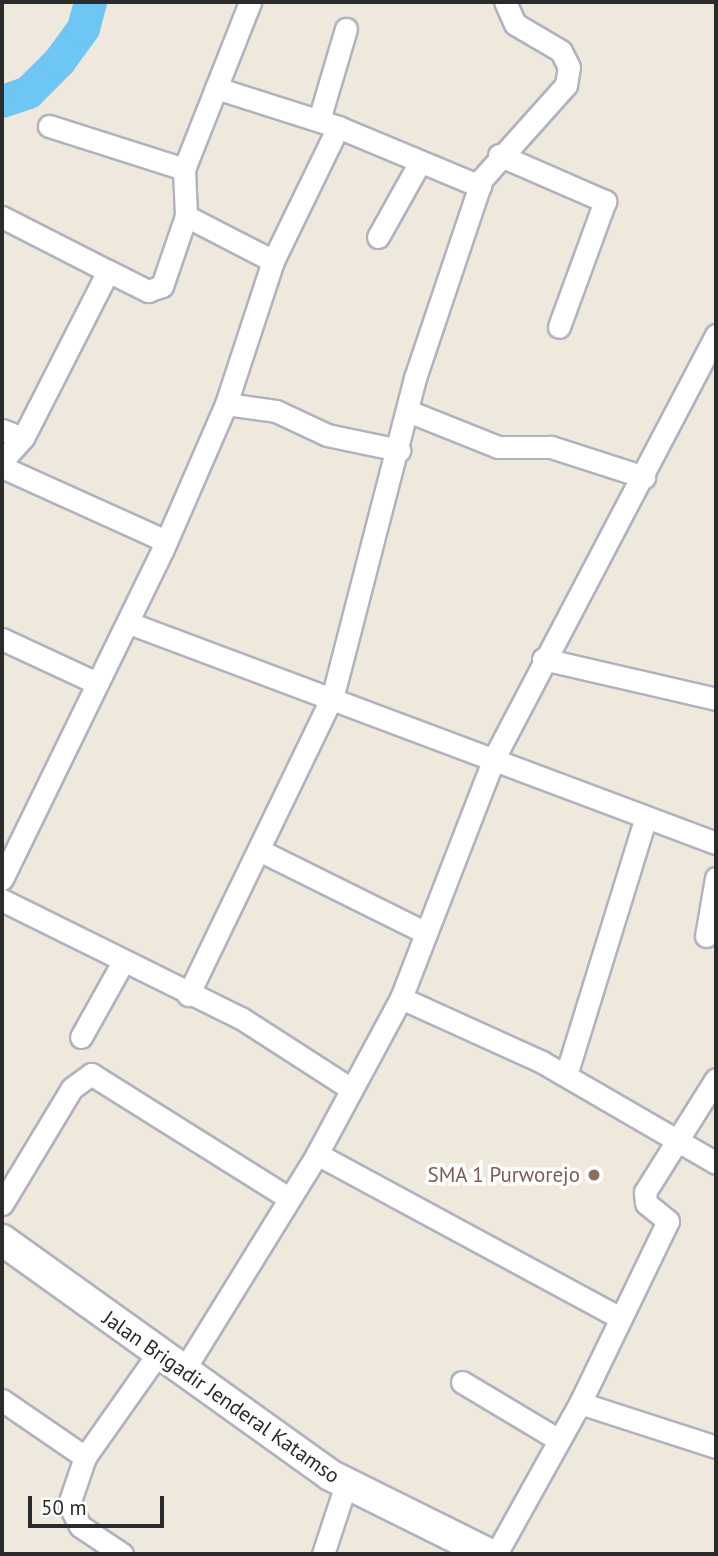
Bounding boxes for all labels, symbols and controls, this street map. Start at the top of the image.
place label: SMA 1 Purworejo [427,1162,580,1188]
marker: SMA 1 Purworejo [586,1167,602,1183]
street label: Jalan Brigadir Jenderal Katamso [98,1305,344,1489]
scale bar [32,1482,168,1526]
text: 50 m [41,1494,87,1521]

